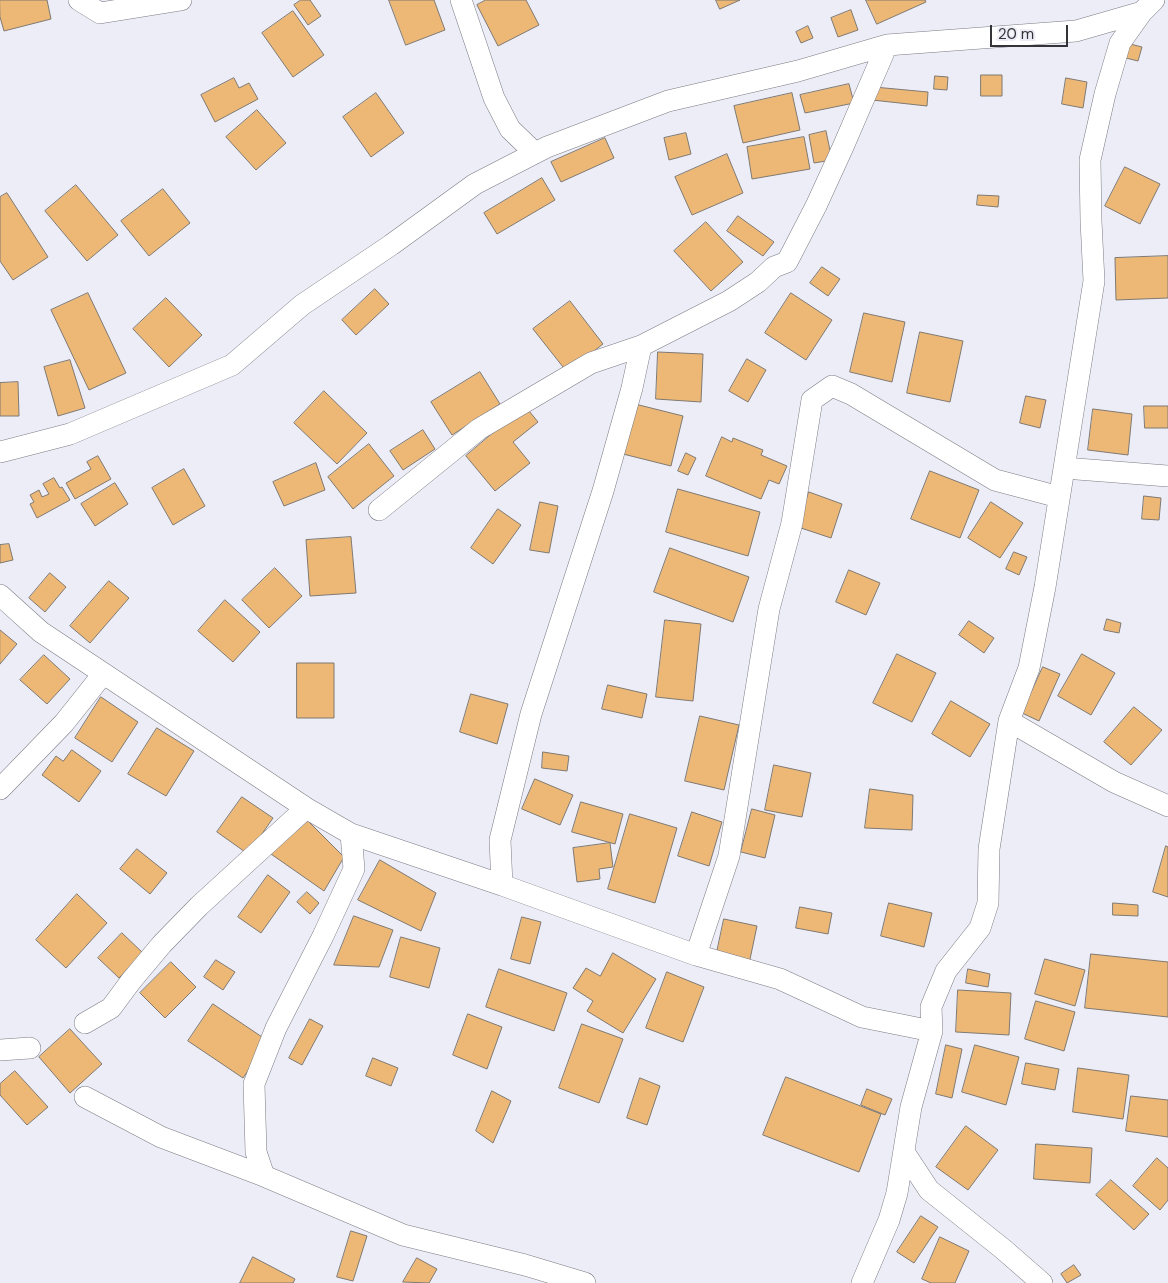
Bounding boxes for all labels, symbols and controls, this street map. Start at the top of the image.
scale bar [993,15,1070,47]
text: 20 m [998,24,1034,44]

